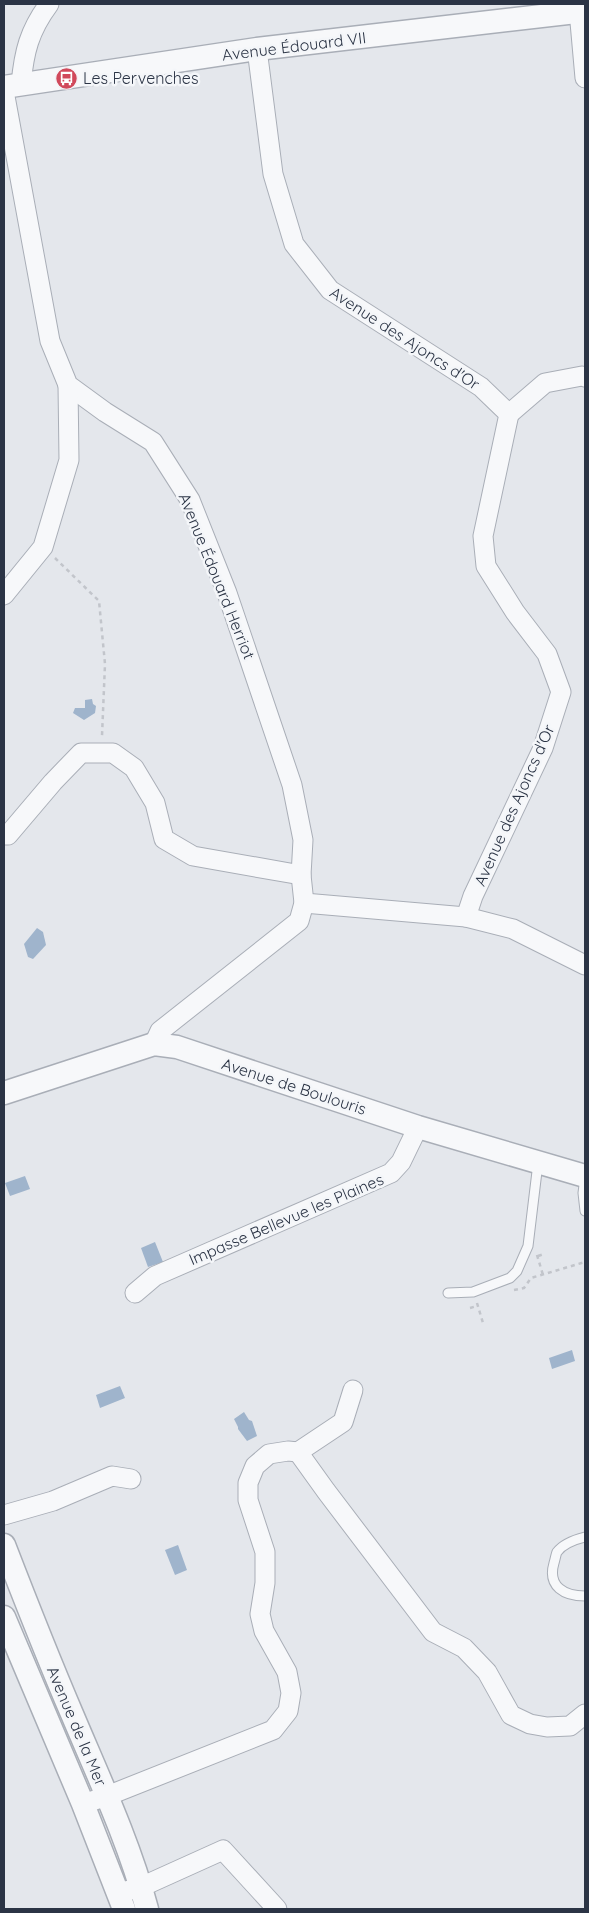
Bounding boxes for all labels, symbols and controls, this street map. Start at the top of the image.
street label: Avenue Édouard VII [221,27,367,65]
bus stop icon: Les Pervenches [55,66,79,90]
place label: Les Pervenches [83,68,198,88]
street label: Avenue des Ajoncs d'Or [326,282,484,394]
street label: Avenue Édouard Herriot [174,490,260,662]
street label: Avenue des Ajoncs d'Or [469,721,559,889]
street label: Avenue de Boulouris [219,1053,369,1119]
street label: Impasse Bellevue les Plaines [186,1169,386,1269]
street label: Avenue de la Mer [43,1663,111,1789]

